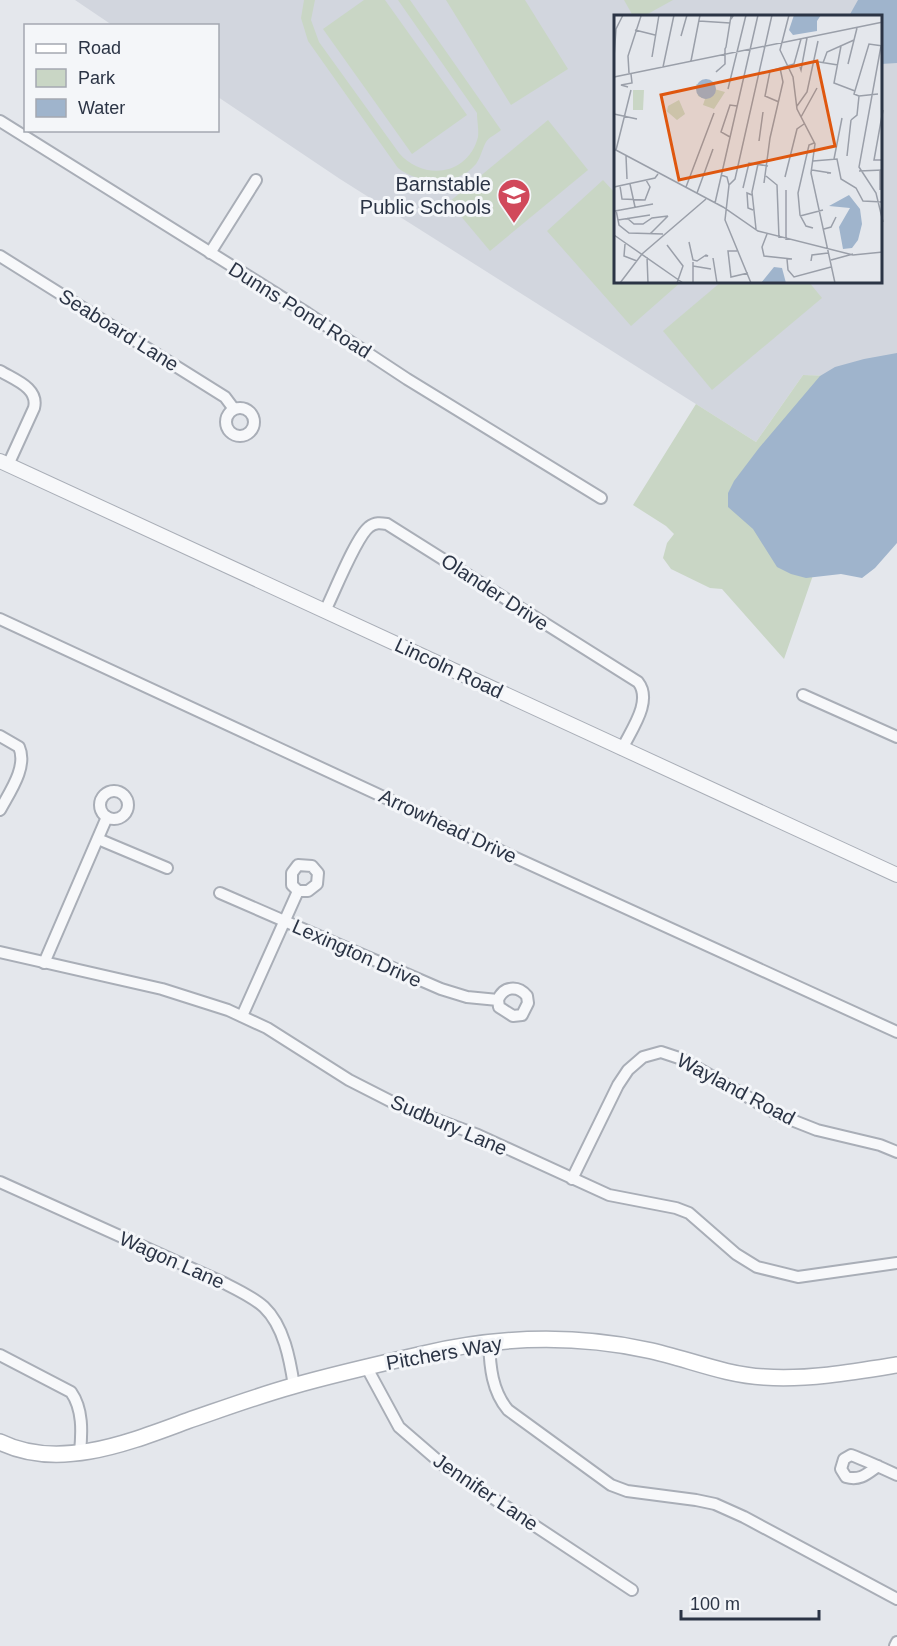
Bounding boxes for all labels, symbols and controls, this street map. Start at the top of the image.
inset map [614,15,882,284]
legend [24,24,219,132]
text: Road [78,38,121,58]
text: Park [78,68,116,88]
text: Water [78,98,125,118]
place label: Barnstable Public Schools [360,173,491,218]
school or university icon: Barnstable Public Schools [496,177,532,224]
street label: Dunns Pond Road [225,257,375,363]
street label: Seaboard Lane [55,284,183,376]
street label: Olander Drive [437,549,553,635]
street label: Lincoln Road [391,633,507,703]
street label: Arrowhead Drive [376,785,520,867]
street label: Lexington Drive [289,915,425,991]
street label: Wayland Road [673,1049,799,1129]
street label: Sudbury Lane [387,1091,511,1159]
street label: Wagon Lane [116,1227,228,1293]
street label: Pitchers Way [384,1332,504,1374]
street label: Jennifer Lane [430,1449,542,1535]
scale bar [681,1583,819,1621]
text: 100 m [690,1594,740,1614]

